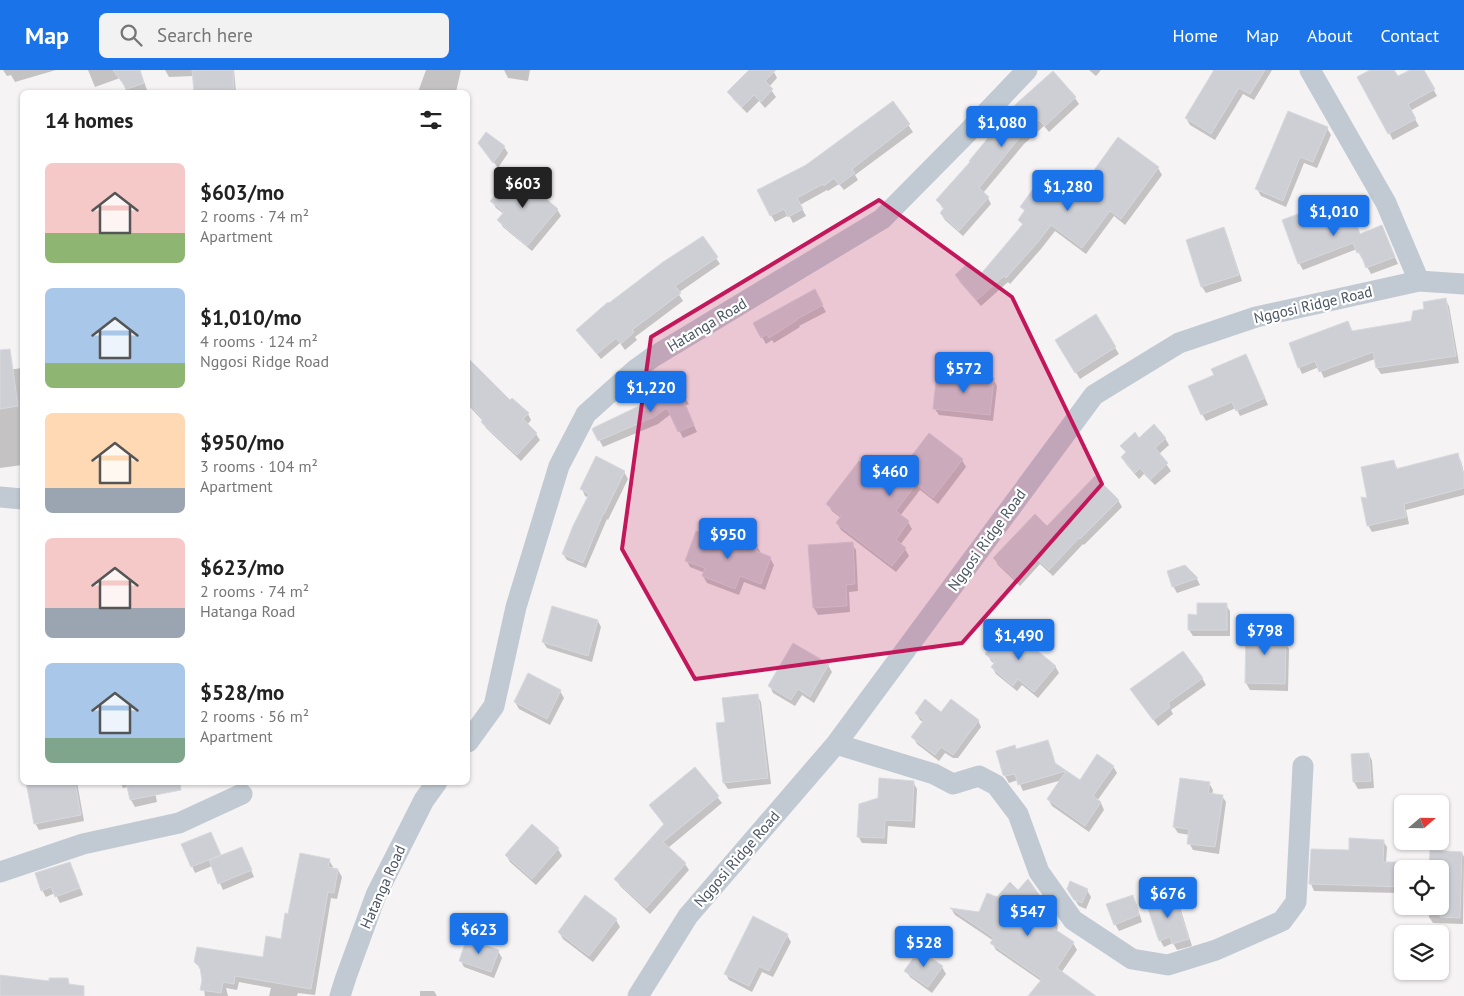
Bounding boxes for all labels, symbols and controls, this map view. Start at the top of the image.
search box [99,13,449,58]
text: Map [25,20,69,51]
icon: search [117,21,145,49]
text: Search here [157,23,253,47]
text: Home [1172,24,1218,47]
text: Map [1246,24,1279,47]
text: About [1307,24,1353,47]
text: Contact [1381,24,1439,47]
icon: filters [417,106,445,134]
pin: $1,080 [961,106,1043,148]
text: 14 homes [45,107,133,134]
text: $1,080 [977,112,1027,132]
pin: $603 [493,166,553,209]
pin: $1,280 [1027,170,1109,212]
text: $603 [505,173,541,193]
text: $1,280 [1043,176,1093,196]
text: $603/mo [200,179,284,206]
icon: home [85,183,145,243]
pin: $1,010 [1293,194,1375,237]
text: $1,010 [1309,201,1359,221]
text: 2 rooms · 74 m² [200,206,309,226]
text: Apartment [200,226,273,246]
street label: Nggosi Ridge Road [1252,282,1374,327]
street label: Hatanga Road [663,293,750,356]
text: $1,010/mo [200,304,302,331]
icon: home [85,308,145,368]
text: 4 rooms · 124 m² [200,331,318,351]
text: Nggosi Ridge Road [200,351,329,371]
pin: $572 [934,352,994,394]
text: $572 [946,358,982,378]
pin: $1,220 [610,370,692,413]
text: $1,220 [626,377,676,397]
text: $950/mo [200,429,284,456]
icon: home [85,433,145,493]
pin: $460 [860,454,920,497]
text: 3 rooms · 104 m² [200,456,318,476]
text: $460 [872,461,908,481]
text: Apartment [200,476,273,496]
street label: Nggosi Ridge Road [943,485,1030,594]
pin: $950 [698,518,758,560]
text: $950 [710,524,746,544]
text: $623/mo [200,554,284,581]
icon: home [85,558,145,618]
text: 2 rooms · 74 m² [200,581,309,601]
text: Hatanga Road [200,601,295,621]
pin: $798 [1235,614,1295,656]
pin: $1,490 [978,618,1060,661]
text: $798 [1247,620,1283,640]
text: $1,490 [994,625,1044,645]
text: $528/mo [200,679,284,706]
icon: home [85,683,145,743]
text: 2 rooms · 56 m² [200,706,309,726]
text: Apartment [200,726,273,746]
north arrow [1394,795,1449,850]
map controls [1394,795,1449,980]
street label: Nggosi Ridge Road [690,807,783,911]
street label: Hatanga Road [356,842,409,932]
button: locate [1394,860,1449,915]
pin: $676 [1138,876,1198,919]
text: $676 [1150,883,1186,903]
pin: $547 [998,894,1058,937]
text: $547 [1010,901,1046,921]
pin: $623 [449,912,509,955]
text: $623 [461,919,497,939]
button: layers [1394,925,1449,980]
pin: $528 [894,926,954,968]
text: $528 [906,932,942,952]

